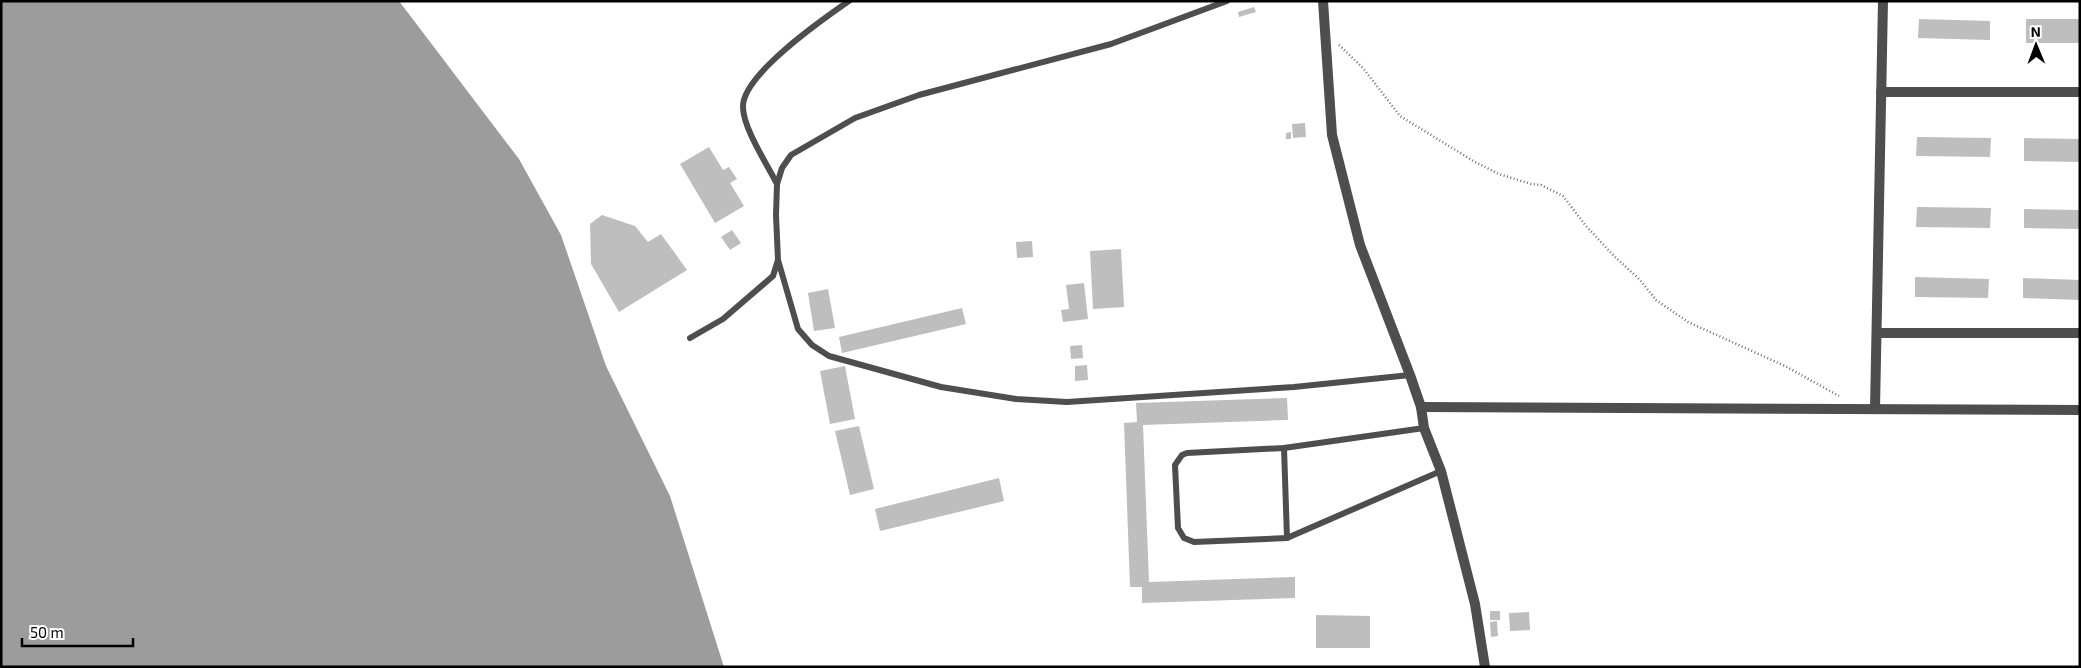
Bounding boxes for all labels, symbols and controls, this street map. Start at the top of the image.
north arrow [2011,20,2061,70]
text: N [2031,23,2041,40]
scale bar [22,616,134,648]
text: 50 m [30,623,64,641]

